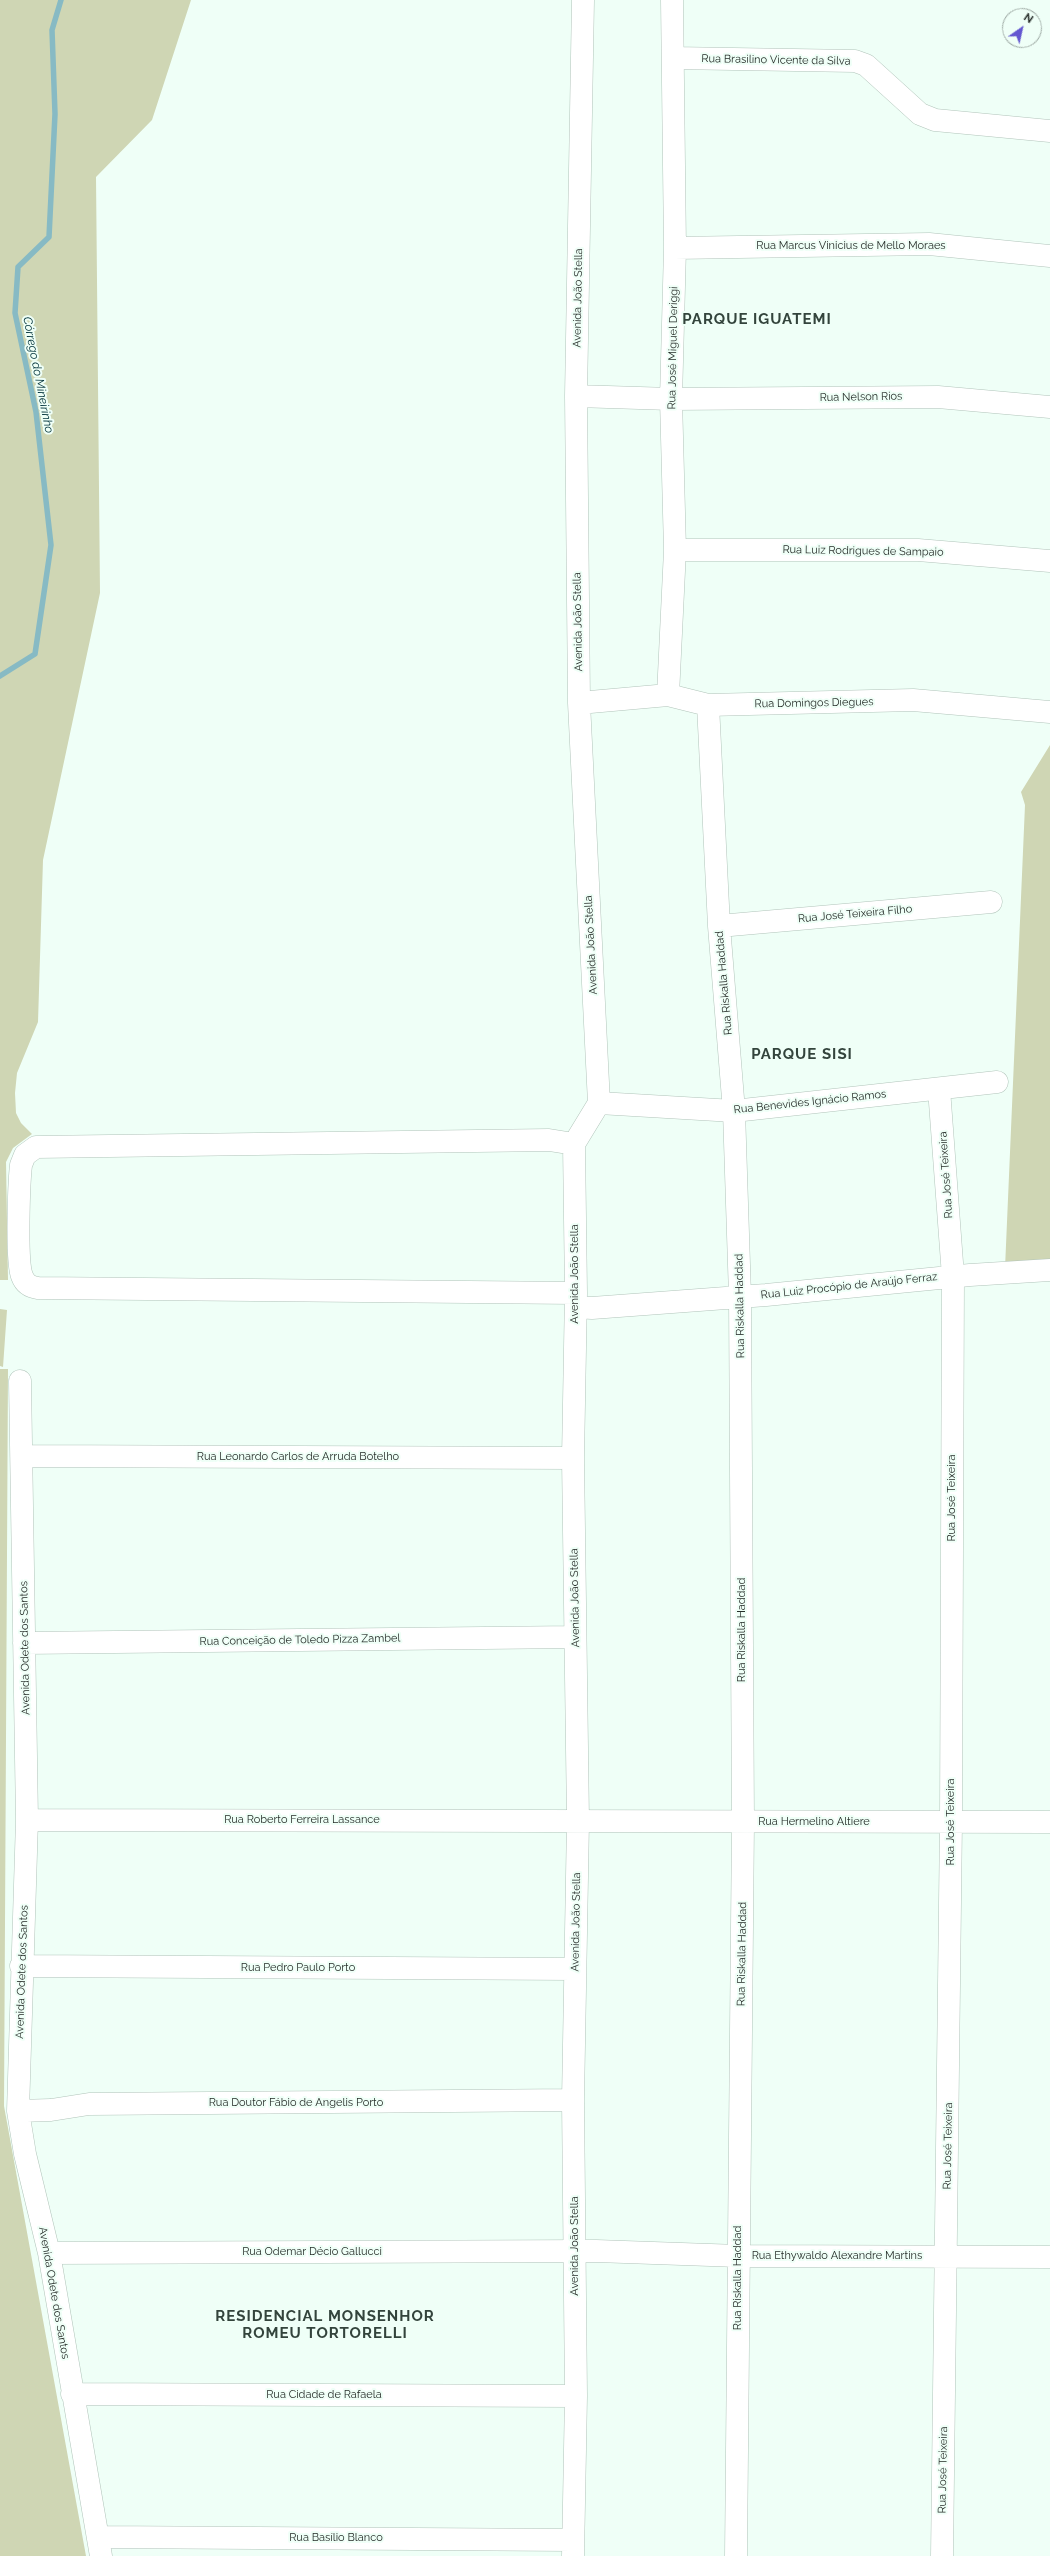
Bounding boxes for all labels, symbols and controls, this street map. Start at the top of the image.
north arrow [1002,8,1042,48]
text: N [1021,11,1036,26]
street label: Rua Brasilino Vicente da Silva [701,52,851,68]
street label: Rua Marcus Vinicius de Mello Moraes [756,239,946,253]
street label: Avenida João Stella [571,248,585,348]
street label: Rua José Miguel Deriggi [665,286,681,410]
district label: PARQUE IGUATEMI [682,310,832,328]
water label: Córrego do Mineirinho [20,315,56,435]
street label: Rua Nelson Rios [820,390,902,404]
street label: Rua Luiz Rodrigues de Sampaio [782,543,944,559]
street label: Avenida João Stella [571,572,585,672]
street label: Rua Domingos Diegues [754,695,874,711]
street label: Avenida João Stella [582,895,600,995]
street label: Rua José Teixeira Filho [797,902,913,926]
street label: Rua Riskalla Haddad [713,930,735,1036]
district label: PARQUE SISI [751,1045,853,1063]
street label: Rua Benevides Ignácio Ramos [733,1087,887,1117]
street label: Rua José Teixeira [936,1131,956,1219]
street label: Avenida João Stella [568,1224,582,1324]
street label: Rua Riskalla Haddad [732,1254,748,1358]
street label: Rua Luiz Procópio de Araújo Ferraz [760,1270,938,1302]
street label: Rua Leonardo Carlos de Arruda Botelho [197,1450,399,1464]
street label: Rua José Teixeira [945,1454,959,1542]
street label: Avenida João Stella [568,1548,582,1648]
street label: Rua Riskalla Haddad [735,1578,749,1682]
street label: Avenida Odete dos Santos [17,1581,33,1715]
street label: Rua Conceição de Toledo Pizza Zambel [199,1632,401,1648]
street label: Rua José Teixeira [944,1778,958,1866]
street label: Rua Roberto Ferreira Lassance [224,1813,380,1827]
street label: Rua Hermelino Altiere [758,1815,870,1829]
street label: Avenida João Stella [569,1872,583,1972]
street label: Rua Riskalla Haddad [734,1902,750,2006]
street label: Avenida Odete dos Santos [13,1905,31,2039]
street label: Rua Pedro Paulo Porto [241,1961,355,1975]
street label: Rua Doutor Fábio de Angelis Porto [209,2096,383,2110]
street label: Rua José Teixeira [941,2102,955,2190]
street label: Avenida João Stella [568,2196,582,2296]
street label: Avenida Odete dos Santos [36,2226,72,2360]
street label: Rua Riskalla Haddad [731,2226,745,2330]
street label: Rua Odemar Décio Gallucci [242,2245,382,2259]
street label: Rua Ethywaldo Alexandre Martins [752,2249,922,2263]
district label: RESIDENCIAL MONSENHOR ROMEU TORTORELLI [215,2307,435,2342]
street label: Rua Cidade de Rafaela [266,2388,382,2402]
street label: Rua José Teixeira [936,2426,950,2514]
street label: Rua Basílio Blanco [289,2531,383,2545]

